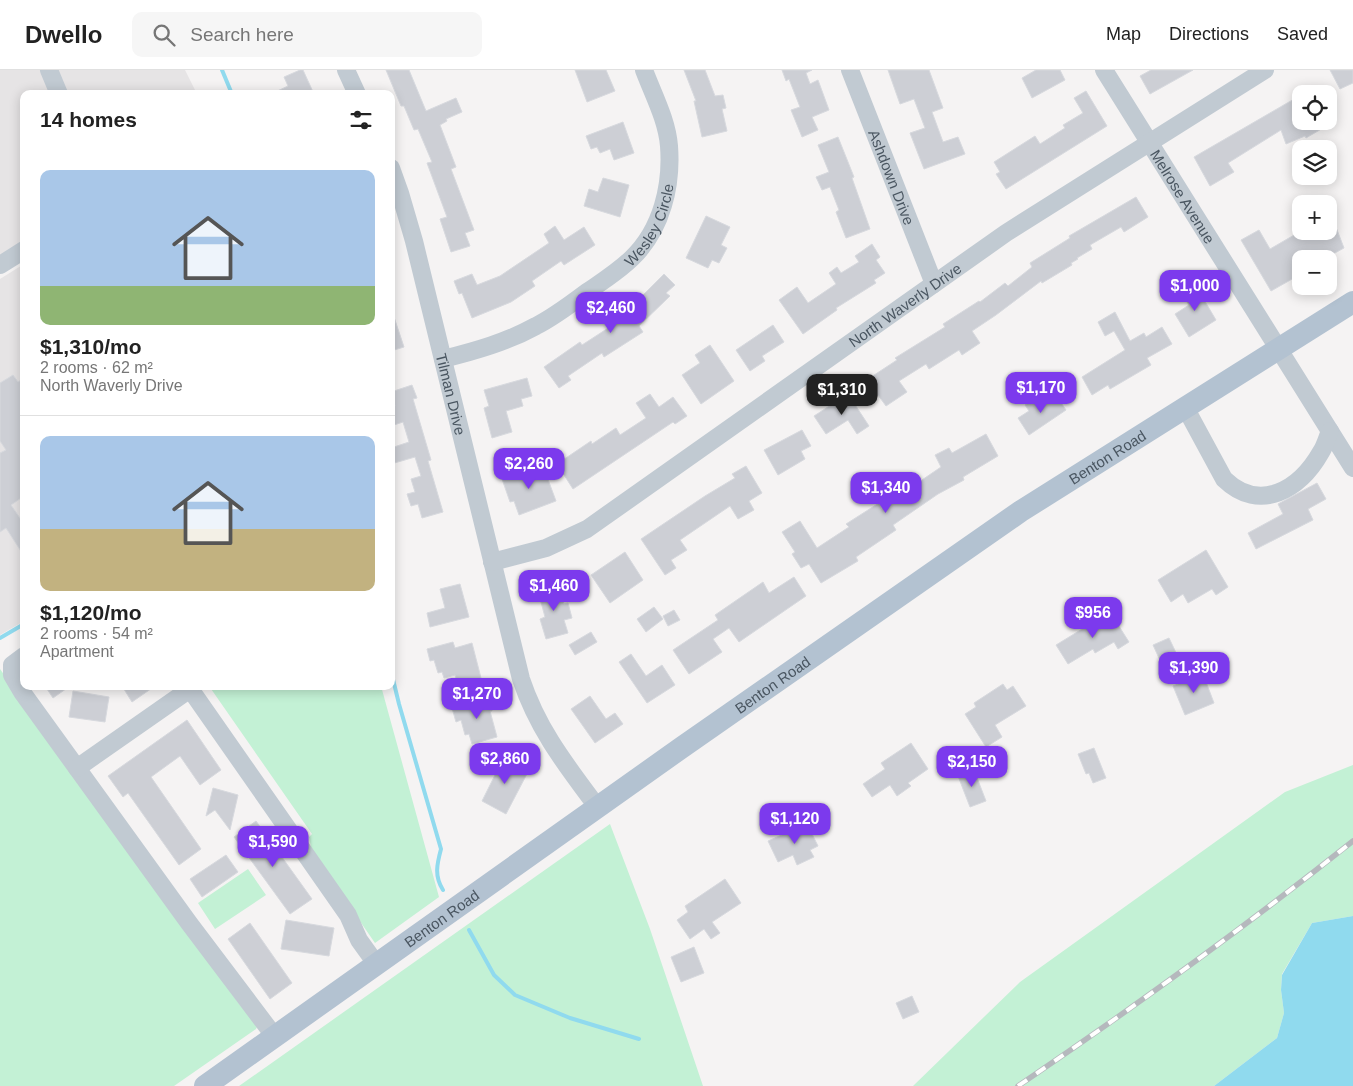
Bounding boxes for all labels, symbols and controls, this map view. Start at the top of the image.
search box [132,12,482,57]
text: Dwello [25,21,102,48]
icon: search [150,21,178,49]
text: Search here [190,24,294,45]
text: Map [1106,24,1141,44]
text: Directions [1169,24,1249,44]
text: Saved [1277,24,1328,44]
map controls [1292,85,1337,295]
button: locate [1292,85,1337,130]
icon: filters [347,106,375,134]
text: 14 homes [40,108,137,131]
street label: Ashdown Drive [866,127,918,227]
button: layers [1292,140,1337,185]
street label: Melrose Avenue [1147,146,1219,246]
street label: Wesley Circle [621,182,676,269]
button: + [1292,195,1337,240]
icon: home [163,203,253,293]
button: − [1292,250,1337,295]
street label: North Waverly Drive [845,259,964,350]
pin: $1,000 [1154,270,1236,312]
text: $1,000 [1171,277,1219,294]
pin: $2,460 [570,292,652,334]
text: $2,460 [587,299,635,316]
text: $1,310/mo [40,335,142,358]
street label: Tilman Drive [433,351,470,437]
text: 2 rooms · 62 m² [40,359,153,376]
pin: $1,170 [1000,372,1082,414]
pin: $1,310 [801,374,883,416]
text: North Waverly Drive [40,377,183,394]
text: $1,170 [1017,379,1065,396]
text: $1,310 [818,381,866,398]
street label: Benton Road [1066,426,1149,487]
pin: $2,260 [488,448,570,490]
text: $2,260 [505,455,553,472]
icon: home [163,468,253,558]
pin: $1,340 [845,472,927,514]
text: $1,340 [862,479,910,496]
pin: $1,460 [513,570,595,612]
text: $1,460 [530,577,578,594]
pin: $956 [1063,596,1123,639]
text: $1,120/mo [40,601,142,624]
text: $956 [1075,604,1111,621]
text: 2 rooms · 54 m² [40,625,153,642]
text: Apartment [40,643,114,660]
street label: Benton Road [731,652,813,716]
pin: $1,390 [1153,652,1235,694]
text: $1,390 [1170,659,1218,676]
pin: $1,270 [436,678,518,720]
text: $1,270 [453,685,501,702]
pin: $2,860 [464,742,546,785]
pin: $2,150 [931,746,1013,788]
text: $2,860 [481,750,529,767]
text: $2,150 [948,753,996,770]
pin: $1,120 [754,802,836,845]
text: $1,120 [771,810,819,827]
pin: $1,590 [232,826,314,868]
text: $1,590 [249,833,297,850]
street label: Benton Road [401,886,482,950]

